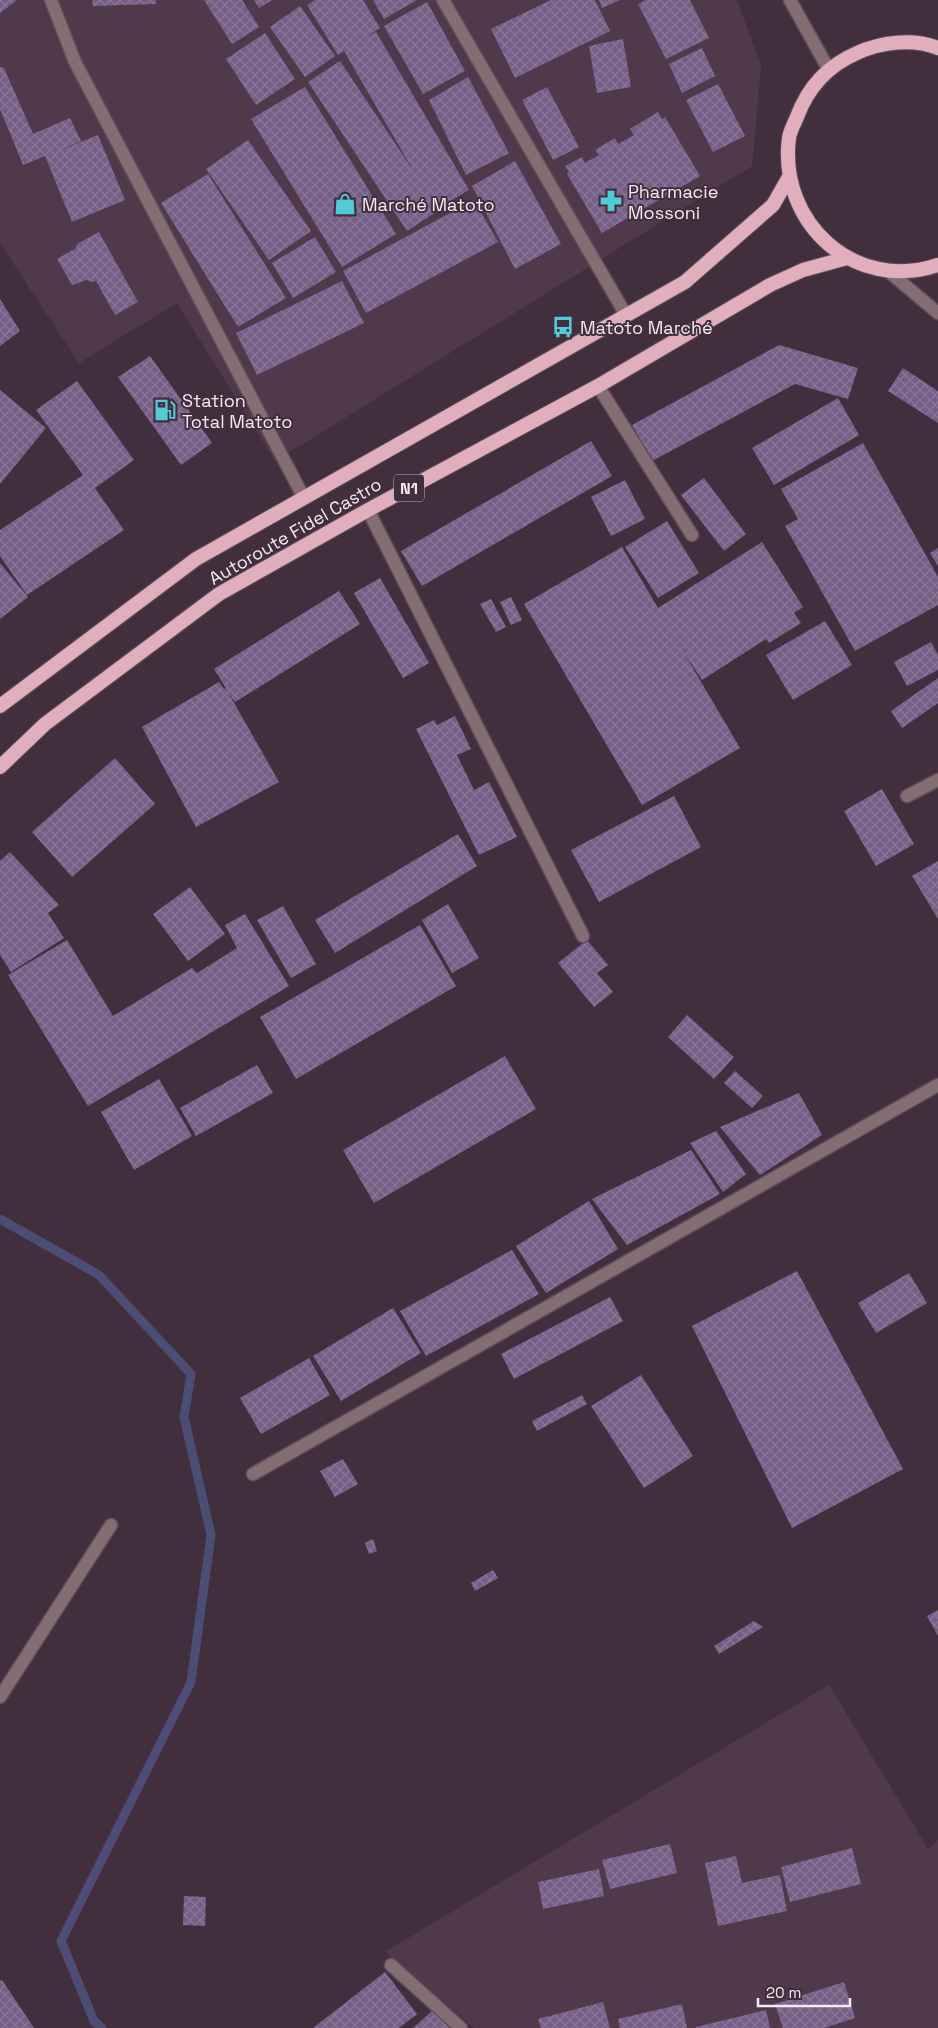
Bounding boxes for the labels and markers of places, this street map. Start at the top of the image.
place label: Pharmacie Mossoni [628,180,718,224]
pharmacy icon: Pharmacie Mossoni [598,188,624,214]
shop icon: Marché Matoto [332,191,358,217]
place label: Marché Matoto [362,193,495,216]
bus stop icon: Matoto Marché [550,314,576,340]
place label: Matoto Marché [580,316,713,339]
place label: Station Total Matoto [182,389,292,433]
fuel station icon: Station Total Matoto [152,397,178,423]

